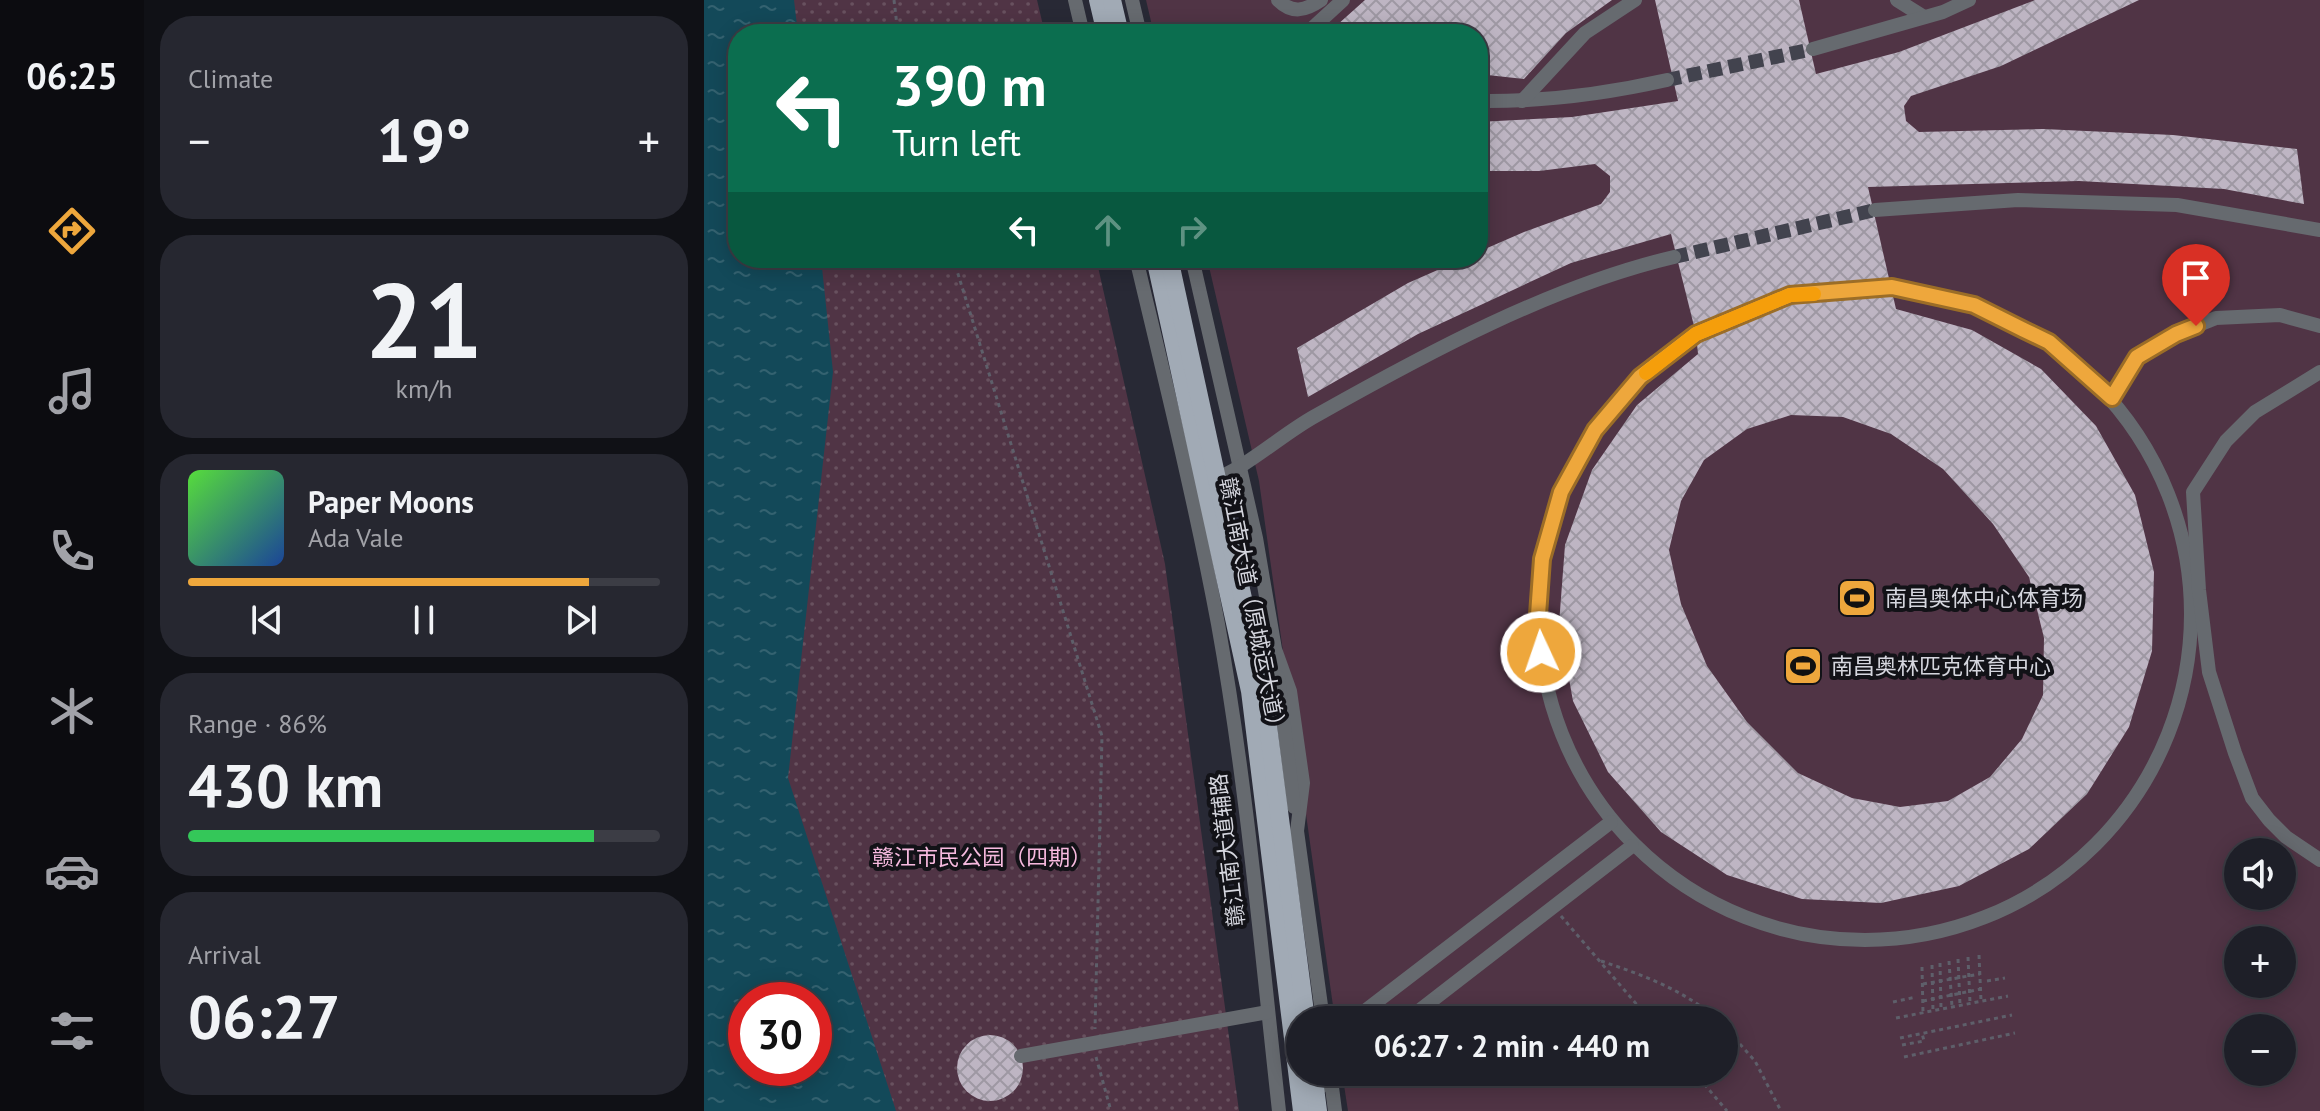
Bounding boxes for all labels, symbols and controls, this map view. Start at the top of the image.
text: 390 m [892,49,1047,121]
text: 06:25 [26,52,118,99]
icon: left [760,56,864,160]
text: Climate [188,62,273,95]
text: 19° [377,101,471,179]
text: − [188,112,210,169]
text: + [638,112,660,169]
text: Turn left [892,119,1021,166]
icon: directions [44,203,100,259]
icon: left [1002,208,1046,252]
icon: ahead [1086,208,1130,252]
icon: right [1170,208,1214,252]
pin [2162,244,2230,326]
text: 21 [365,252,483,387]
icon: arrive [2174,256,2218,300]
icon: music [44,363,100,419]
text: km/h [396,372,453,405]
street label: 赣江南大道（原城运大道） [1214,475,1292,739]
text: Paper Moons [308,482,474,521]
text: Ada Vale [308,521,403,554]
icon: phone [44,523,100,579]
sports icon: 南昌奥体中心体育场 [1836,577,1878,619]
place label: 南昌奥体中心体育场 [1885,584,2083,612]
icon: previous [245,598,289,642]
icon: pause [402,598,446,642]
icon: next [559,598,603,642]
position arrow [1499,610,1583,694]
sports icon: 南昌奥林匹克体育中心 [1782,645,1824,687]
place label: 南昌奥林匹克体育中心 [1831,652,2051,680]
icon: climate [44,683,100,739]
text: Range · 86% [188,707,327,740]
text: 430 km [188,746,383,824]
street label: 赣江南大道辅路 [1204,772,1250,928]
map controls [2224,838,2296,1086]
button: sound [2224,838,2296,910]
icon: car [44,843,100,899]
park label: 赣江市民公园（四期） [872,843,1092,871]
button: + [2224,926,2296,998]
text: Arrival [188,938,261,971]
text: 06:27 [188,977,340,1055]
speed limit sign: 30 [728,982,832,1086]
icon: filters [44,1003,100,1059]
button: − [2224,1014,2296,1086]
text: 06:27 · 2 min · 440 m [1374,1026,1650,1065]

